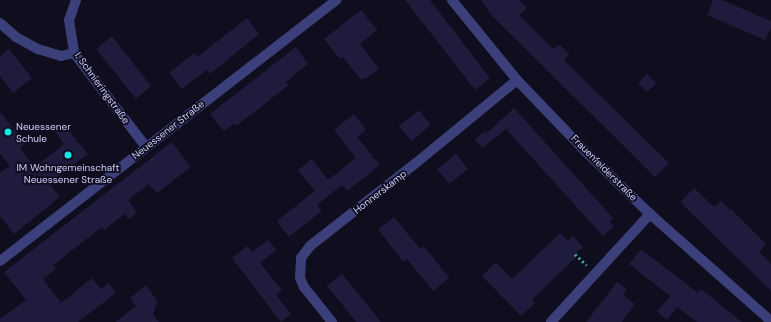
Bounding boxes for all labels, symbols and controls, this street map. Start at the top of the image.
street label: I. Schnieringstraße [72,50,132,126]
street label: Neuessener Straße [129,98,207,162]
place label: Neuessener Schule [16,120,71,144]
marker: Neuessener Schule [3,127,13,137]
street label: Frauenfelderstraße [568,132,640,204]
marker: IM Wohngemeinschaft Neuessener Straße [63,150,73,160]
place label: IM Wohngemeinschaft Neuessener Straße [16,161,120,184]
street label: Honnerskamp [351,167,409,217]

